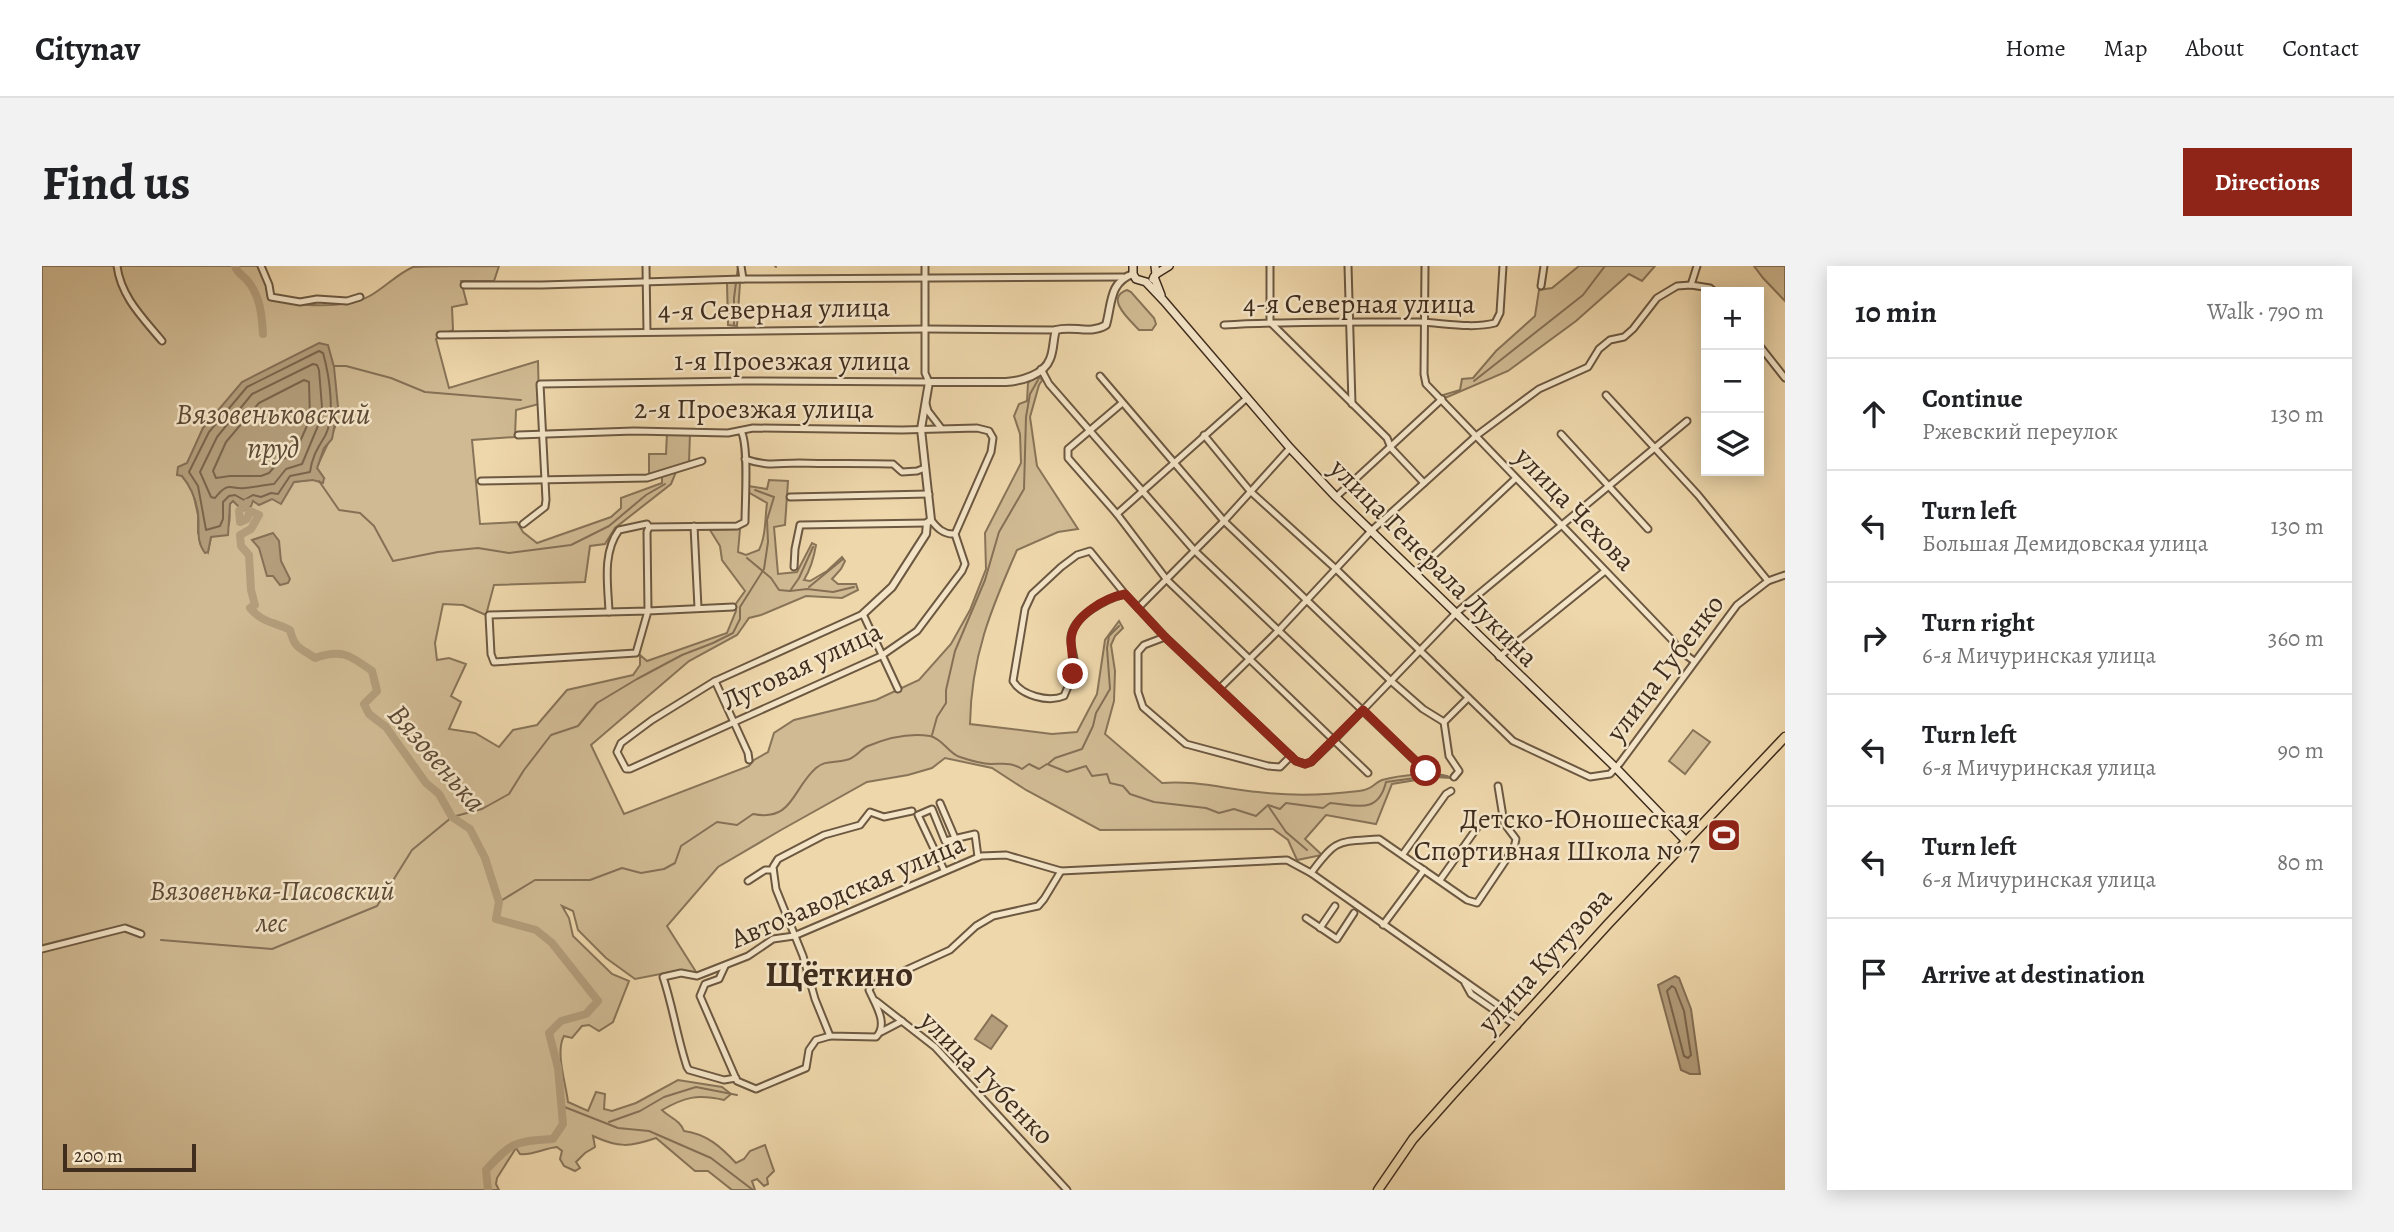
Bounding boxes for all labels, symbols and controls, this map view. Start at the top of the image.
text: Citynav [35,26,140,71]
text: Home [2005,32,2066,64]
text: Map [2104,32,2148,64]
text: About [2186,32,2244,64]
text: Contact [2282,32,2359,64]
button: Directions [2183,148,2352,216]
text: Find us [42,149,190,216]
street label: 4-я Северная улица [1243,285,1475,323]
map controls [1701,287,1764,476]
button: + [1701,287,1764,350]
street label: 4-я Северная улица [658,288,890,330]
text: 10 min [1855,292,1937,332]
text: Walk · 790 m [2207,296,2324,327]
street label: 1-я Проезжая улица [674,342,910,380]
button: − [1701,350,1764,413]
text: Continue [1922,381,2023,416]
street label: 2-я Проезжая улица [634,390,874,428]
water label: Вязовеньковский пруд [176,394,371,468]
icon: ahead [1855,395,1893,433]
text: 130 m [2271,399,2324,430]
button: layers [1701,413,1764,476]
text: Ржевский переулок [1922,416,2118,447]
street label: улица Чехова [1505,438,1644,579]
street label: улица Генерала Лукина [1321,450,1547,676]
text: Turn left [1922,493,2017,528]
icon: left [1855,507,1893,545]
text: 130 m [2271,511,2324,542]
text: Большая Демидовская улица [1922,528,2208,559]
street label: улица Губенко [1596,587,1733,750]
text: Turn right [1922,605,2035,640]
street label: Луговая улица [716,612,888,720]
icon: right [1855,619,1893,657]
text: 360 m [2268,623,2324,654]
text: 6-я Мичуринская улица [1922,640,2156,671]
route end [1057,658,1088,689]
water label: Вязовенька [379,695,495,821]
text: Turn left [1922,717,2017,752]
icon: left [1855,731,1893,769]
text: 90 m [2278,735,2324,766]
text: 6-я Мичуринская улица [1922,752,2156,783]
route start [1410,755,1441,786]
place label: Детско-Юношеская Спортивная Школа № 7 [1414,800,1700,870]
sports icon: Детско-Юношеская Спортивная Школа № 7 [1705,816,1743,854]
street label: Автозаводская улица [724,824,971,958]
text: Turn left [1922,829,2017,864]
icon: left [1855,843,1893,881]
text: 80 m [2277,847,2324,878]
text: 6-я Мичуринская улица [1922,864,2156,895]
park label: Вязовенька-Пасовский лес [149,872,395,942]
street label: улица Кутузова [1469,879,1621,1042]
district label: Щёткино [765,950,913,998]
icon: arrive [1855,955,1893,993]
text: Arrive at destination [1922,957,2145,992]
street label: улица Губенко [911,1002,1062,1153]
scale bar [63,1141,196,1173]
text: 200 m [74,1143,123,1169]

